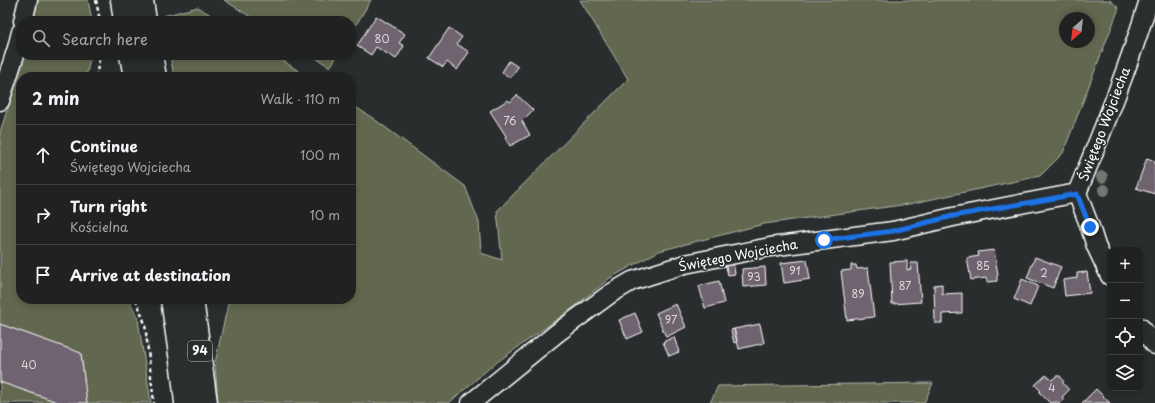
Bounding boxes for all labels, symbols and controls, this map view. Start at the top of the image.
north arrow [1059,12,1095,48]
search box [16,16,356,60]
icon: search [30,27,52,49]
text: Search here [62,27,148,50]
house number: 80 [375,30,389,47]
street label: Świętego Wojciecha [1073,63,1134,184]
text: 2 min [32,85,79,111]
text: Walk · 110 m [261,89,340,108]
house number: 76 [503,112,517,129]
text: Continue [70,134,138,157]
icon: ahead [32,144,54,166]
text: 100 m [300,145,340,164]
text: Świętego Wojciecha [70,157,191,176]
text: Turn right [70,194,147,217]
icon: right [32,204,54,226]
text: 10 m [310,205,340,224]
text: Kościelna [70,217,128,236]
route end [1081,218,1099,236]
route start [815,231,833,249]
street label: Świętego Wojciecha [677,233,800,275]
map controls [1107,247,1143,391]
button: + [1107,247,1143,283]
house number: 85 [976,257,990,274]
house number: 91 [789,262,801,279]
text: Arrive at destination [70,263,231,286]
icon: arrive [32,264,54,286]
house number: 2 [1040,264,1048,281]
house number: 93 [747,268,761,285]
house number: 87 [899,277,911,294]
button: − [1107,283,1143,319]
house number: 89 [851,285,865,302]
house number: 97 [665,311,677,328]
button: locate [1107,319,1143,355]
road number: 94 [188,341,212,361]
button: layers [1107,355,1143,391]
house number: 40 [21,356,37,373]
house number: 4 [1048,379,1056,396]

